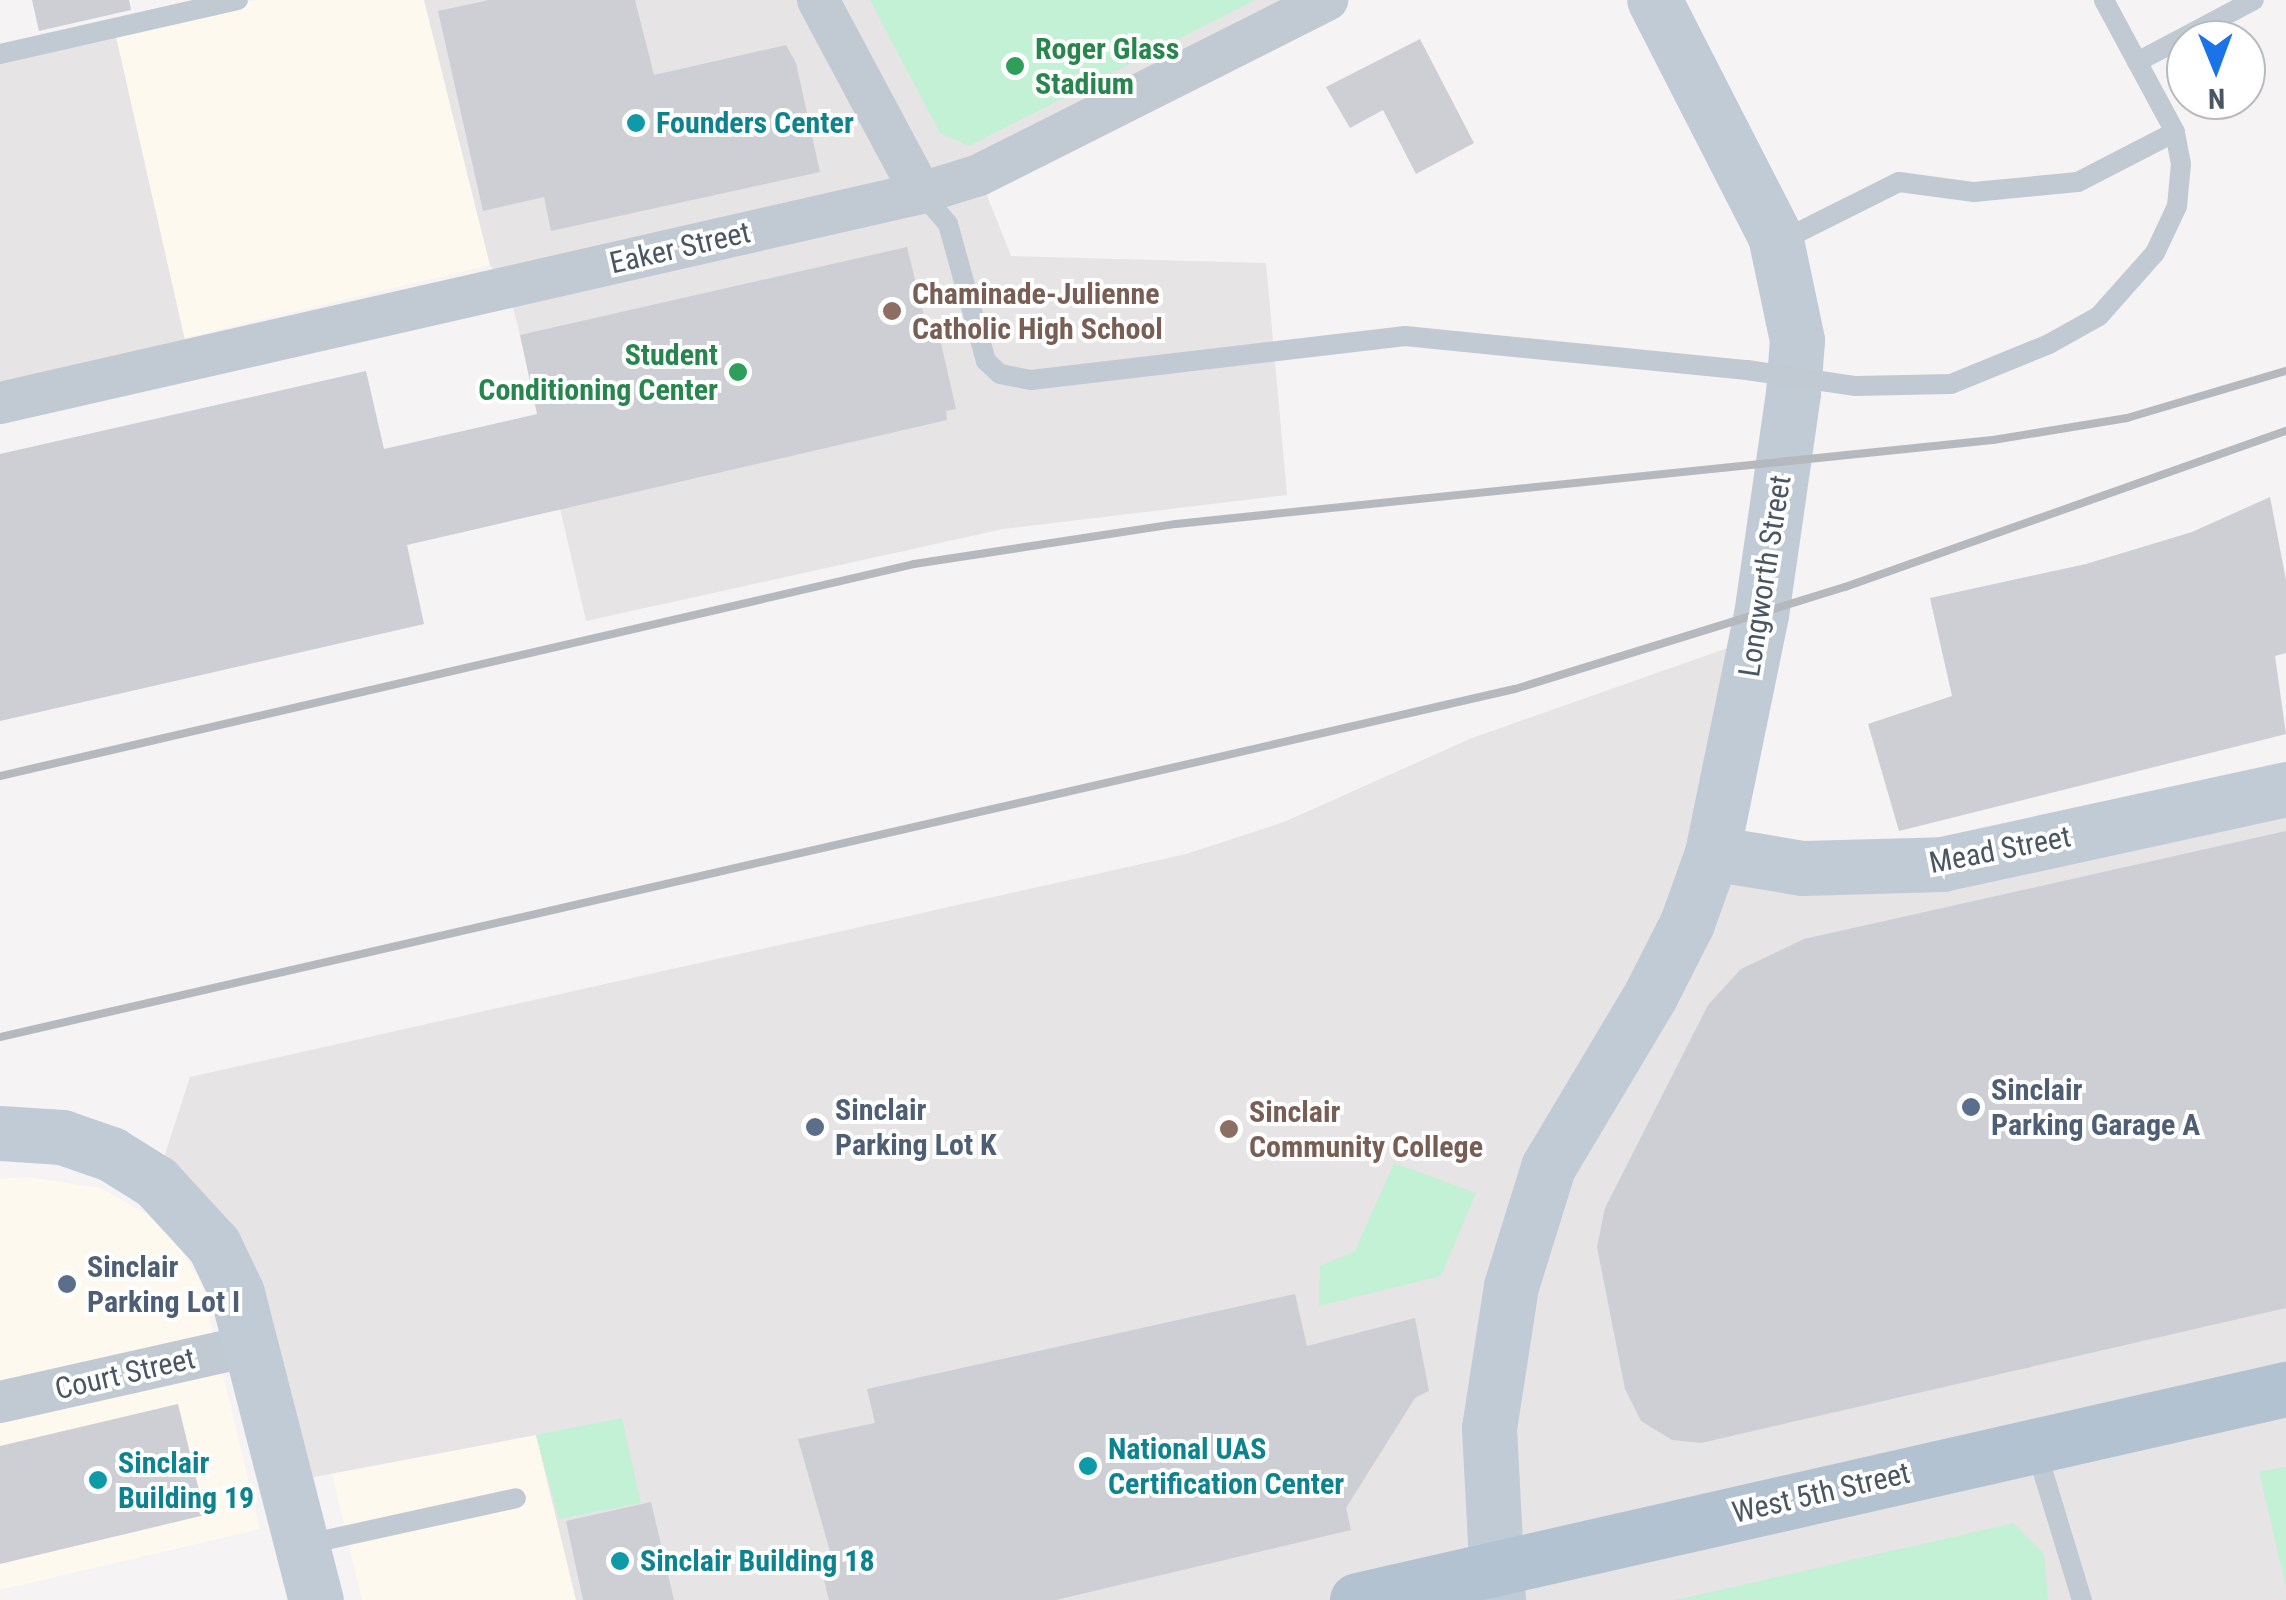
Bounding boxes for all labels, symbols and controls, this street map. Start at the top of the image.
north arrow [2166,20,2266,120]
place label: Roger Glass Stadium [1035,31,1179,102]
marker: Roger Glass Stadium [1004,55,1026,77]
text: N [2208,82,2225,115]
place label: Founders Center [656,105,854,141]
marker: Founders Center [625,112,647,134]
street label: Eaker Street [606,214,754,282]
place label: Chaminade-Julienne Catholic High School [912,276,1163,346]
marker: Chaminade-Julienne Catholic High School [881,300,903,322]
place label: Student Conditioning Center [478,337,718,408]
marker: Student Conditioning Center [727,361,749,383]
street label: Longworth Street [1731,473,1799,679]
street label: Mead Street [1926,819,2074,881]
place label: Sinclair Parking Garage A [1991,1072,2200,1142]
place label: Sinclair Parking Lot K [835,1092,997,1162]
place label: Sinclair Community College [1249,1094,1483,1164]
marker: Sinclair Parking Garage A [1960,1096,1982,1118]
marker: Sinclair Parking Lot K [804,1116,826,1138]
marker: Sinclair Community College [1218,1118,1240,1140]
place label: Sinclair Parking Lot I [87,1249,240,1320]
marker: Sinclair Parking Lot I [56,1273,78,1295]
street label: Court Street [52,1340,198,1408]
place label: National UAS Certification Center [1108,1431,1344,1502]
place label: Sinclair Building 19 [118,1445,254,1516]
marker: National UAS Certification Center [1077,1455,1099,1477]
street label: West 5th Street [1729,1455,1913,1531]
marker: Sinclair Building 19 [87,1469,109,1491]
place label: Sinclair Building 18 [640,1543,875,1579]
marker: Sinclair Building 18 [609,1550,631,1572]

